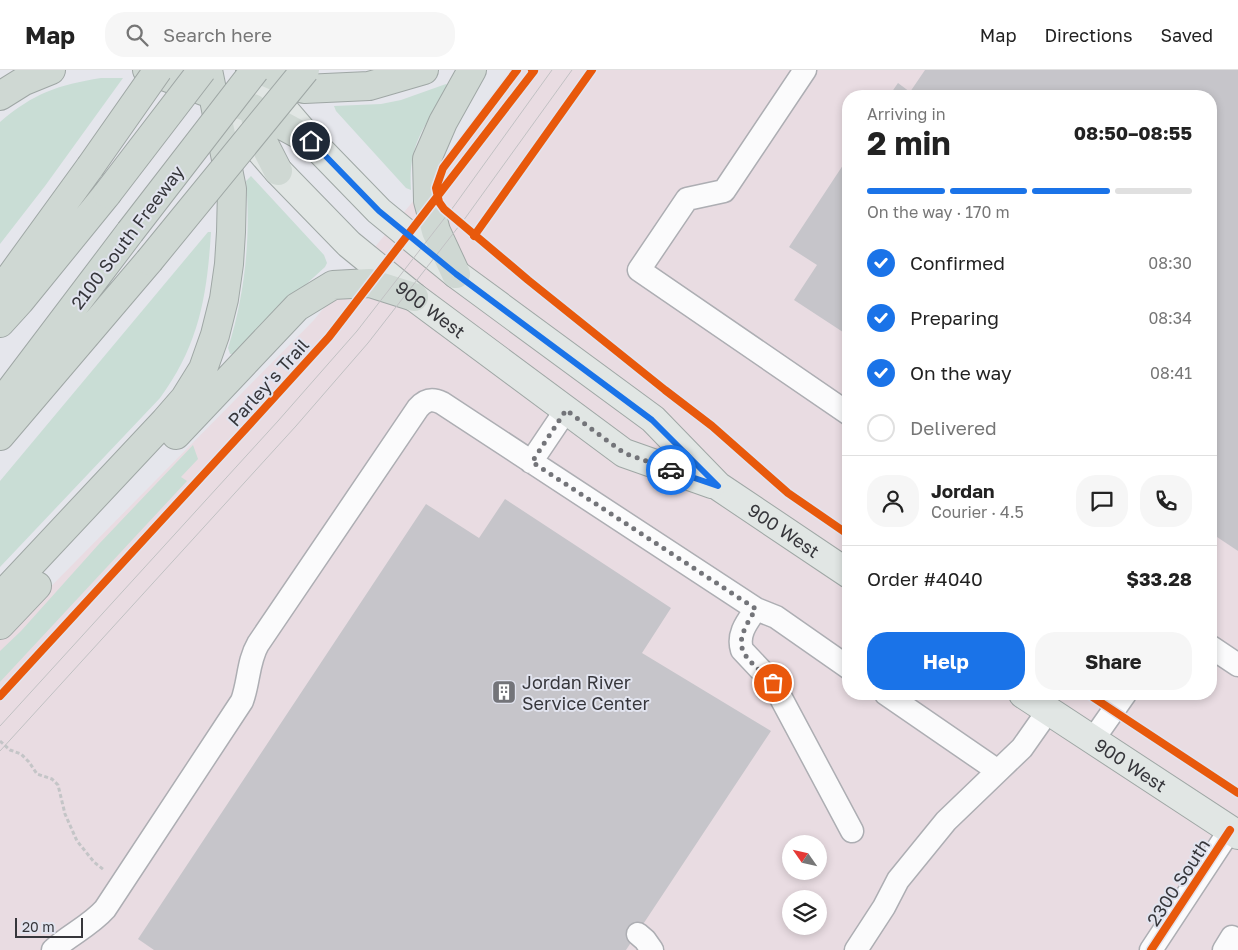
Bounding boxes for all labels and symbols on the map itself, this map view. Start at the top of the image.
pin [290,120,332,162]
street label: 2100 South Freeway [66,161,188,313]
street label: 900 West [391,276,470,342]
street label: Parley's Trail [223,333,313,430]
courier [646,445,696,495]
street label: 900 West [744,498,824,562]
pin [752,662,794,704]
place label: Jordan River Service Center [522,671,649,714]
building icon: Jordan River Service Center [491,679,517,705]
street label: 900 West [1091,733,1171,796]
street label: 2300 South [1142,834,1214,930]
north arrow [782,835,828,880]
scale bar [15,915,82,938]

